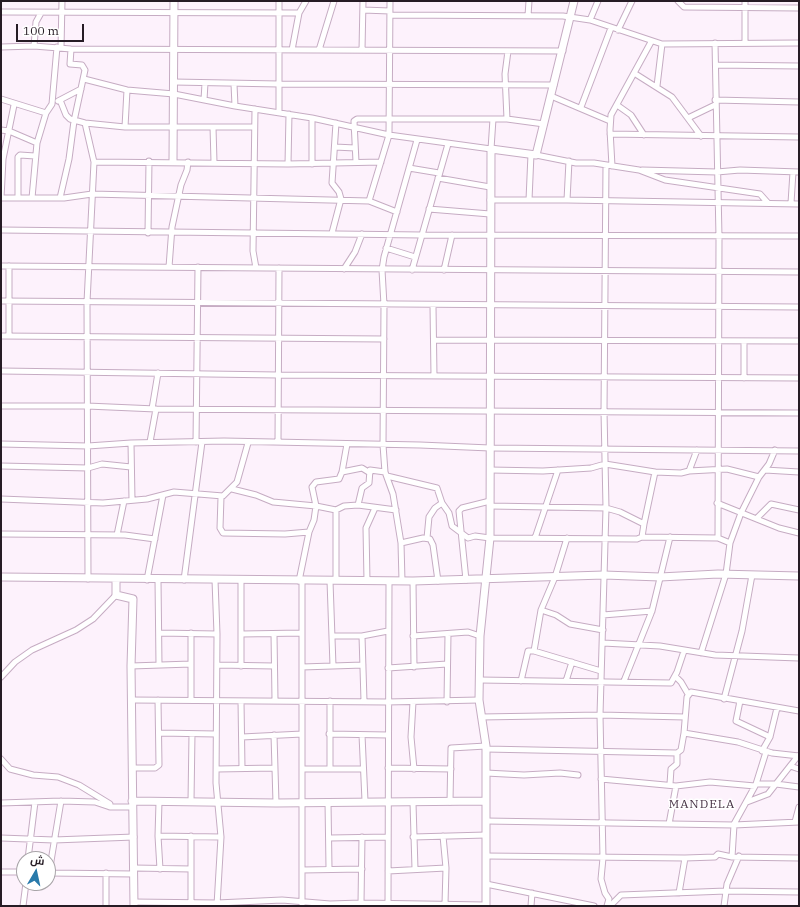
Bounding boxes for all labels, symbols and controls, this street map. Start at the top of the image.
scale bar [18,16,86,42]
text: 100 m [23,23,59,38]
district label: MANDELA [669,798,735,812]
north arrow [16,851,56,891]
text: ش [30,852,46,868]

